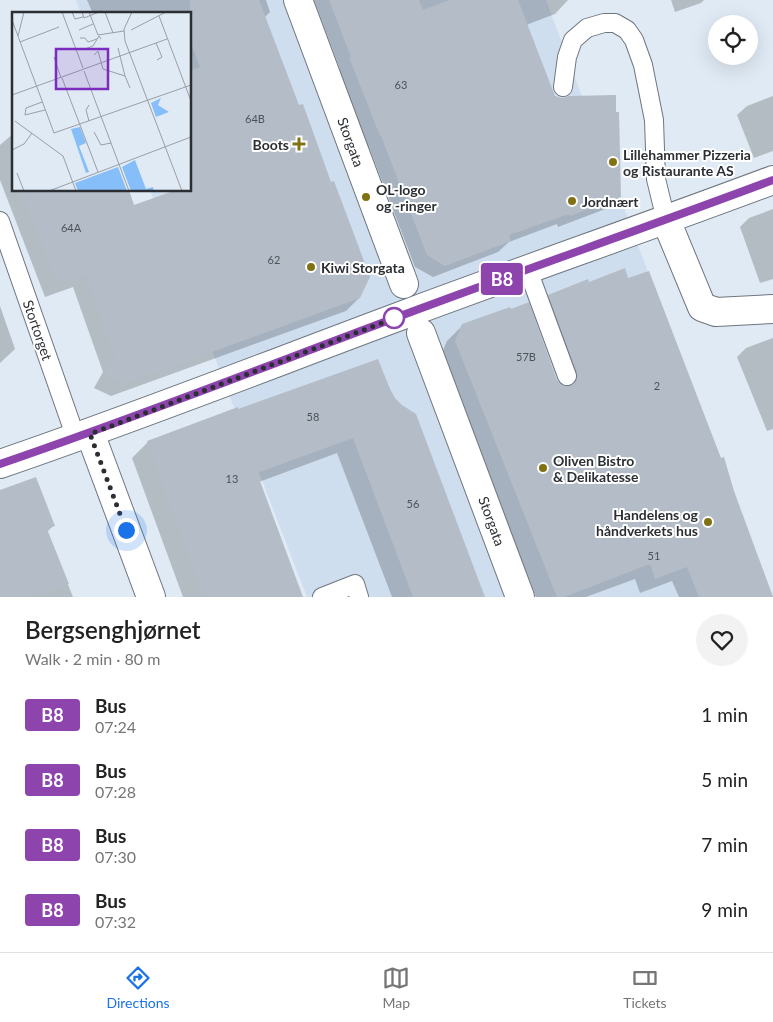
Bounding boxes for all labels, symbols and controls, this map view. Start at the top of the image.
inset map [12,12,191,191]
map controls [708,15,758,65]
button: locate [708,15,758,65]
house number: 63 [395,78,407,91]
house number: 64B [245,112,265,125]
street label: Storgata [334,115,368,169]
place label: Boots [253,136,289,153]
marker: Boots [293,138,305,150]
place label: Lillehammer Pizzeria og Ristaurante AS [623,146,751,179]
marker: Lillehammer Pizzeria og Ristaurante AS [607,156,619,168]
place label: OL-logo og -ringer [376,181,437,214]
marker: OL-logo og -ringer [360,191,372,203]
place label: Jordnært [582,193,639,210]
marker: Jordnært [566,195,578,207]
house number: 64A [61,221,82,234]
house number: 62 [268,253,280,266]
place label: Kiwi Storgata [321,259,405,276]
marker: Kiwi Storgata [305,261,317,273]
line badge: B8 [480,263,524,295]
text: B8 [491,268,513,290]
street label: Stortorget [20,298,56,362]
unlabelled marker [383,307,405,329]
house number: 57B [516,350,536,363]
house number: 2 [654,379,660,392]
house number: 58 [307,410,319,423]
place label: Oliven Bistro & Delikatesse [553,452,639,485]
marker: Oliven Bistro & Delikatesse [537,462,549,474]
house number: 13 [226,472,238,485]
street label: Storgata [475,494,509,548]
house number: 56 [407,497,419,510]
place label: Handelens og håndverkets hus [596,506,699,539]
marker: Handelens og håndverkets hus [702,516,714,528]
your location [114,518,139,543]
house number: 51 [648,549,660,562]
button: heart [696,614,748,666]
text: Bergsenghjørnet [25,615,201,644]
text: Walk · 2 min · 80 m [25,649,160,668]
text: Bus [95,694,126,717]
text: 1 min [701,703,748,726]
text: B8 [41,704,64,726]
text: 07:24 [95,717,136,736]
text: Bus [95,759,126,782]
text: 5 min [701,768,748,791]
text: B8 [41,769,64,791]
text: 07:28 [95,782,136,801]
text: Bus [95,824,126,847]
text: 7 min [701,833,748,856]
text: B8 [41,834,64,856]
text: 07:30 [95,847,136,866]
text: Bus [95,889,126,912]
text: 9 min [701,898,748,921]
text: B8 [41,899,64,921]
text: 07:32 [95,912,136,931]
tab: Directions [106,964,170,1011]
tab: Map [382,964,410,1011]
tab: Tickets [623,964,667,1011]

